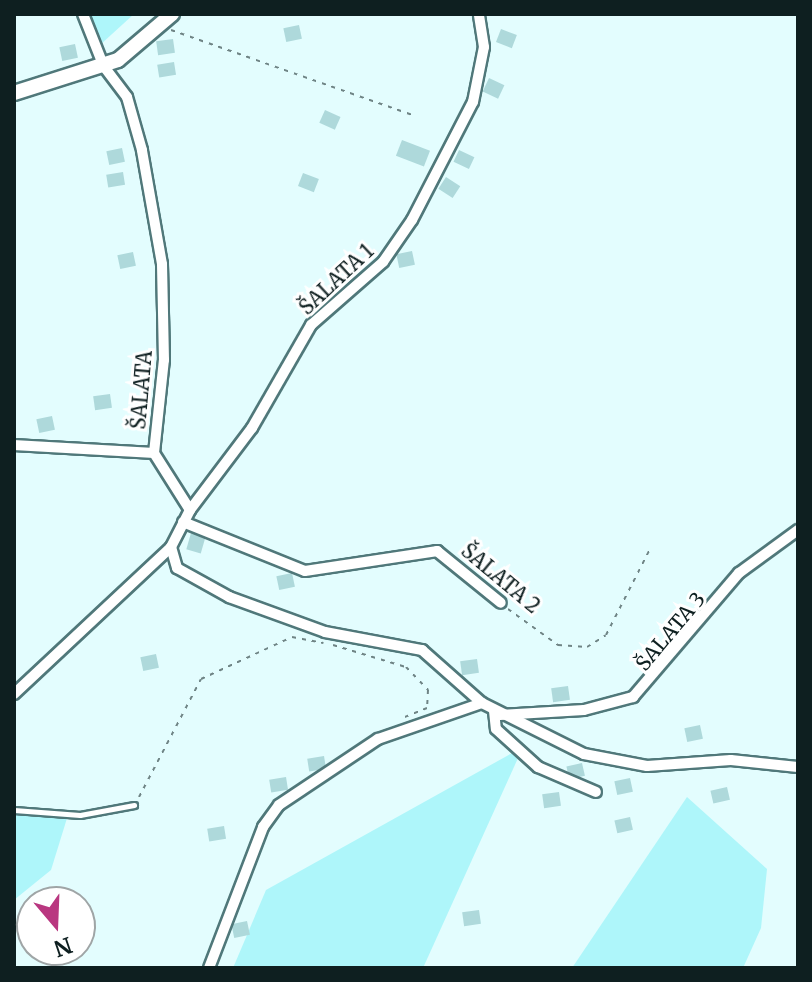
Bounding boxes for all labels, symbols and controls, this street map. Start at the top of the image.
street label: ŠALATA 1 [294,239,378,319]
street label: ŠALATA [126,350,156,430]
street label: ŠALATA 2 [457,538,545,618]
street label: ŠALATA 3 [630,587,710,675]
north arrow [16,886,96,966]
text: N [50,931,76,963]

